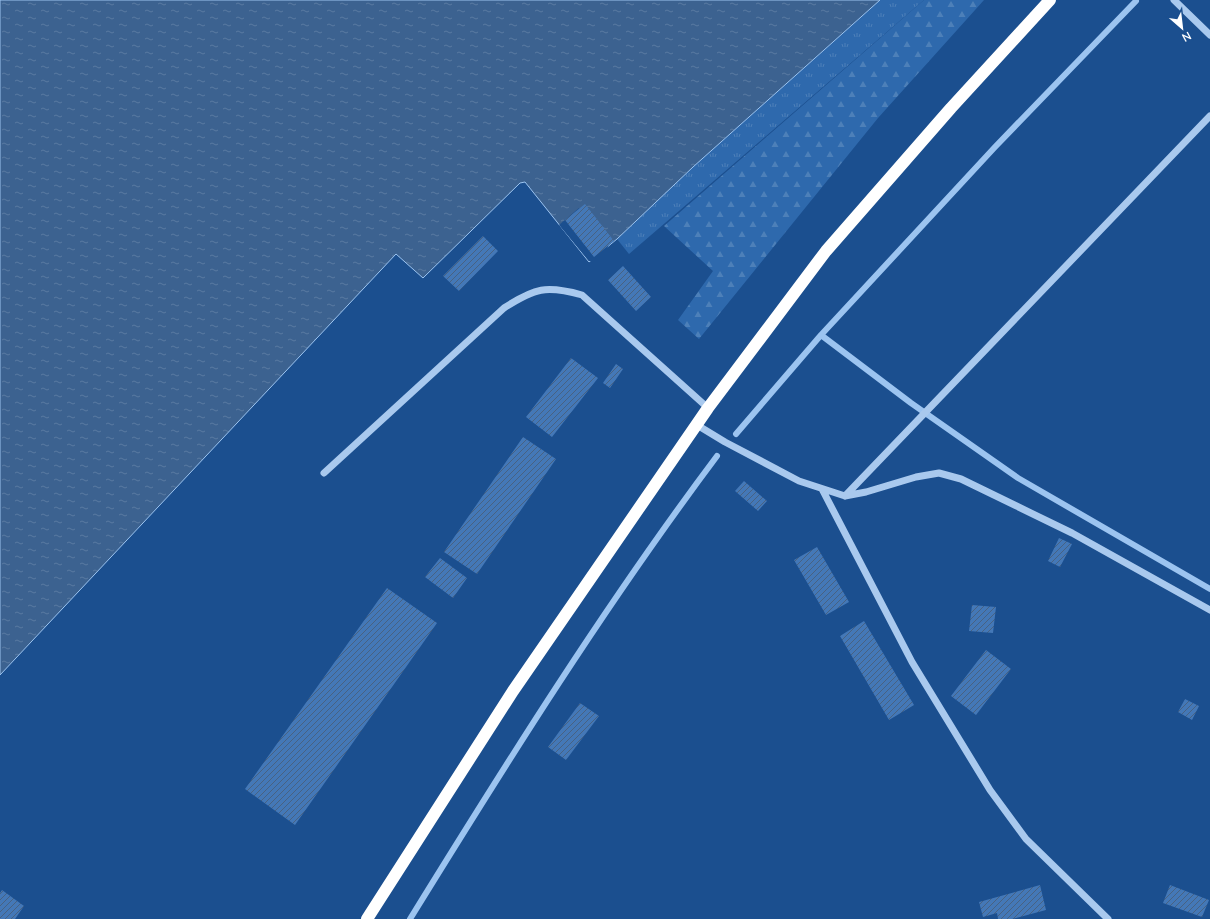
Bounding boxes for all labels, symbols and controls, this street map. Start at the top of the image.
north arrow [1162,8,1202,48]
text: N [1180,30,1194,45]

